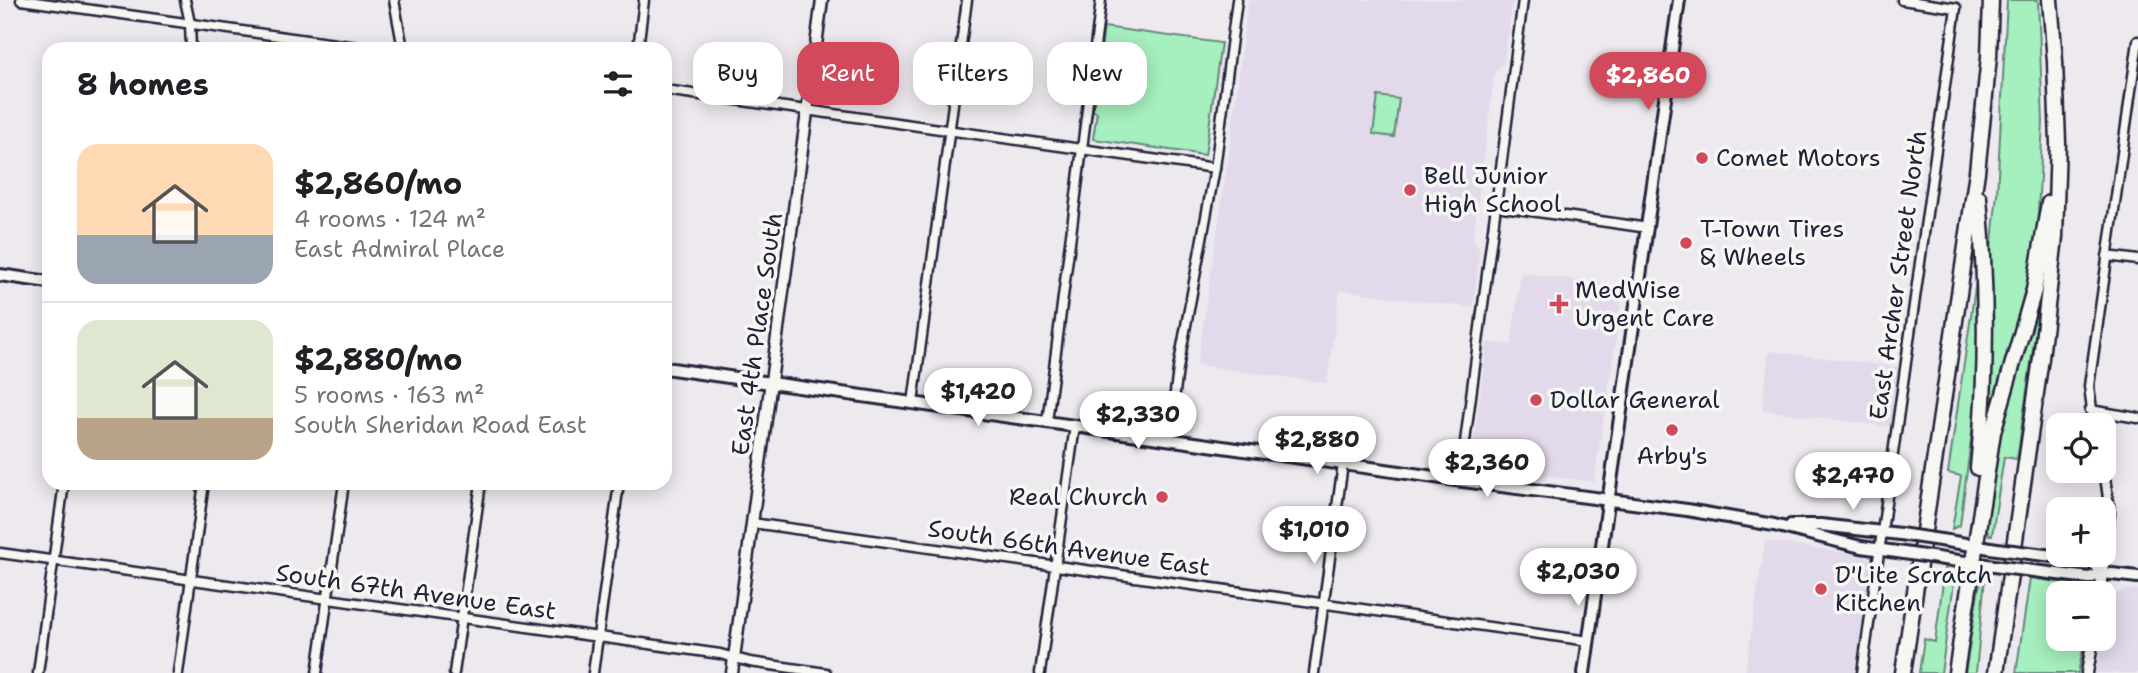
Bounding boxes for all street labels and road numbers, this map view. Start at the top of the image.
street label: East Archer Street North [1862,128,1934,422]
street label: East 4th Place South [724,210,790,458]
street label: South 66th Avenue East [926,512,1212,584]
street label: South 67th Avenue East [274,556,558,628]

